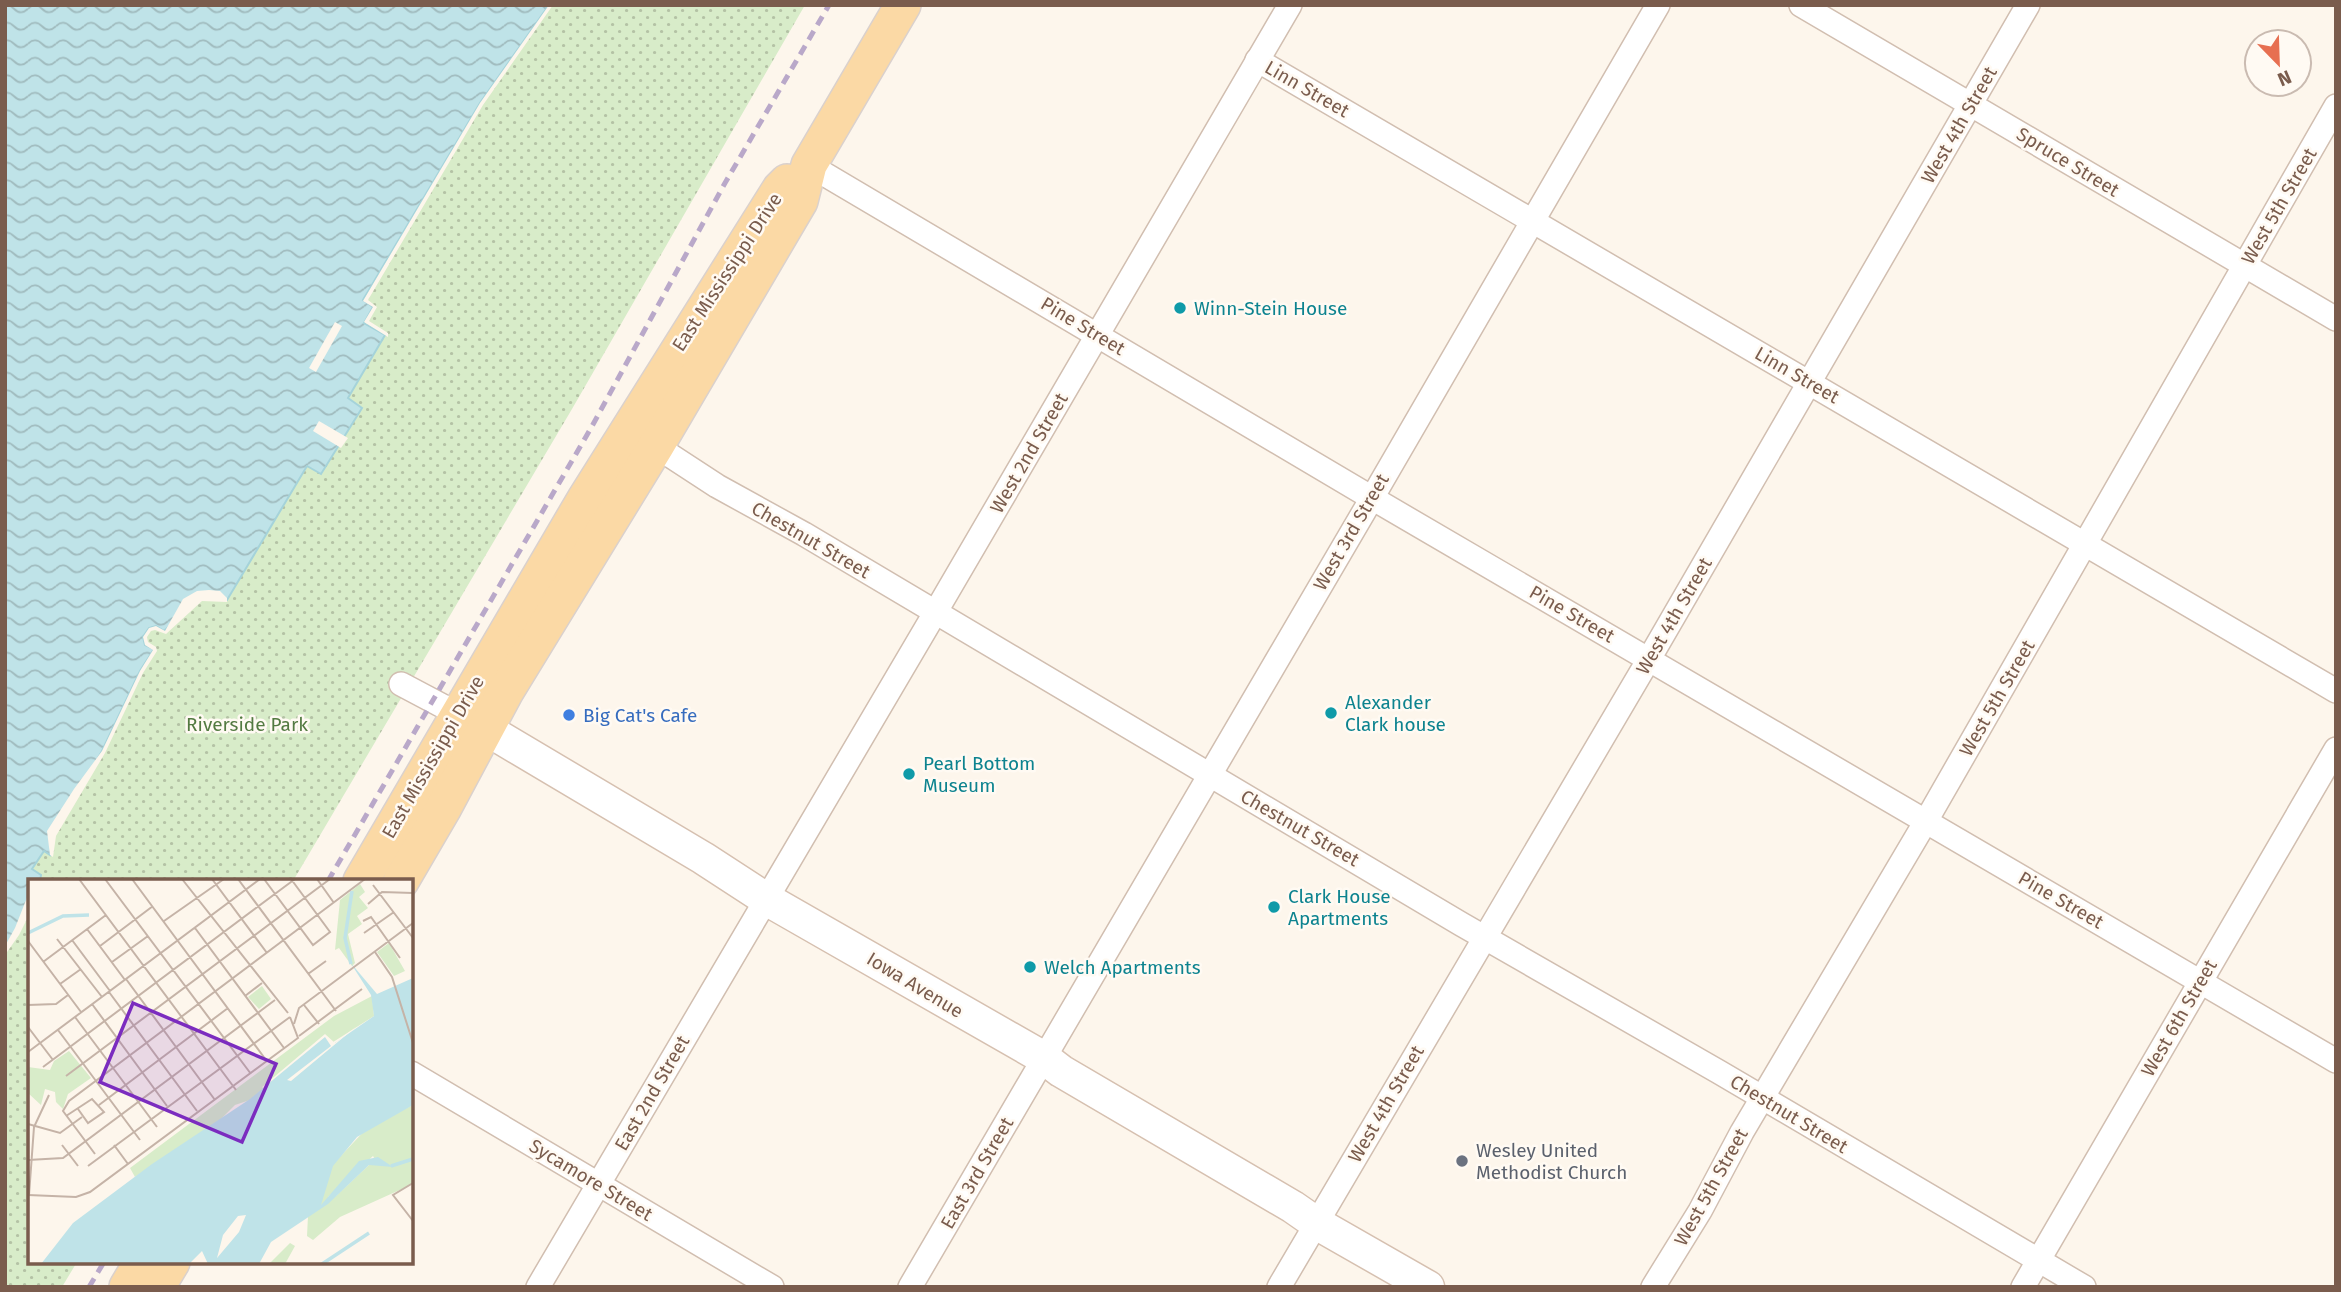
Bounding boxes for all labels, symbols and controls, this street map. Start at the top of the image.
north arrow [2243,28,2313,98]
street label: Linn Street [1261,56,1353,122]
street label: West 4th Street [1916,62,2002,188]
text: N [2274,65,2295,91]
street label: Spruce Street [2012,122,2124,202]
street label: West 5th Street [2236,144,2322,268]
street label: East Mississippi Drive [667,188,787,356]
street label: Pine Street [1037,292,1130,360]
place label: Winn-Stein House [1194,297,1347,320]
marker: Winn-Stein House [1172,300,1188,316]
street label: Linn Street [1751,342,1843,408]
street label: West 2nd Street [985,389,1073,517]
street label: West 3rd Street [1308,469,1394,594]
street label: Chestnut Street [748,497,875,583]
street label: West 4th Street [1631,553,1717,679]
street label: Pine Street [1525,580,1619,648]
street label: West 5th Street [1954,636,2040,760]
street label: East Mississippi Drive [377,671,489,843]
place label: Alexander Clark house [1345,691,1446,736]
place label: Big Cat's Cafe [583,704,697,727]
marker: Alexander Clark house [1323,705,1339,721]
marker: Big Cat's Cafe [561,707,577,723]
park label: Riverside Park [186,713,308,736]
place label: Pearl Bottom Museum [923,752,1035,797]
marker: Pearl Bottom Museum [901,766,917,782]
street label: Chestnut Street [1237,785,1364,871]
street label: Pine Street [2014,866,2108,934]
inset map [28,879,413,1264]
place label: Clark House Apartments [1288,885,1391,930]
marker: Clark House Apartments [1266,899,1282,915]
street label: Iowa Avenue [863,947,967,1023]
street label: West 6th Street [2136,955,2222,1081]
place label: Welch Apartments [1044,956,1201,979]
marker: Welch Apartments [1022,959,1038,975]
street label: East 2nd Street [610,1031,694,1155]
street label: West 4th Street [1343,1041,1429,1167]
street label: Chestnut Street [1726,1070,1852,1158]
street label: East 3rd Street [936,1113,1018,1233]
street label: West 5th Street [1669,1124,1753,1250]
street label: Sycamore Street [525,1134,657,1226]
place label: Wesley United Methodist Church [1476,1139,1627,1184]
marker: Wesley United Methodist Church [1454,1153,1470,1169]

